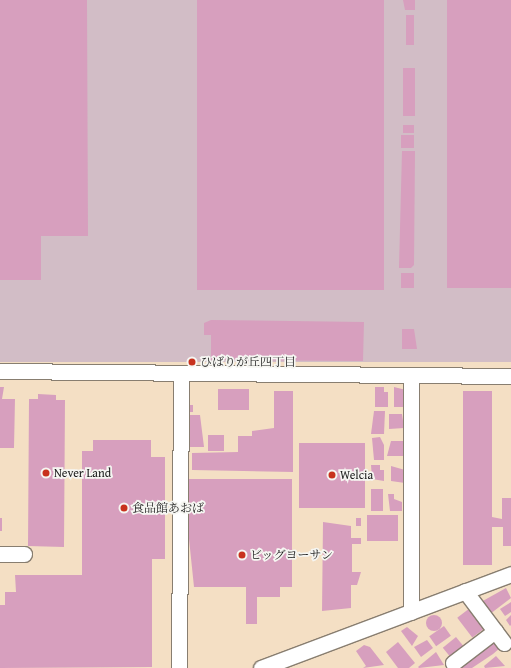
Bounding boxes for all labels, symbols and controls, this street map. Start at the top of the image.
place label: ひばりが丘四丁目 [200,355,296,369]
marker: ひばりが丘四丁目 [187,357,197,367]
place label: Never Land [54,466,111,480]
marker: Never Land [41,468,51,478]
place label: Welcia [340,468,373,482]
marker: Welcia [327,470,337,480]
place label: 食品館あおば [132,501,204,515]
marker: 食品館あおば [119,503,129,513]
place label: ビッグヨーサン [250,548,334,562]
marker: ビッグヨーサン [237,550,247,560]

